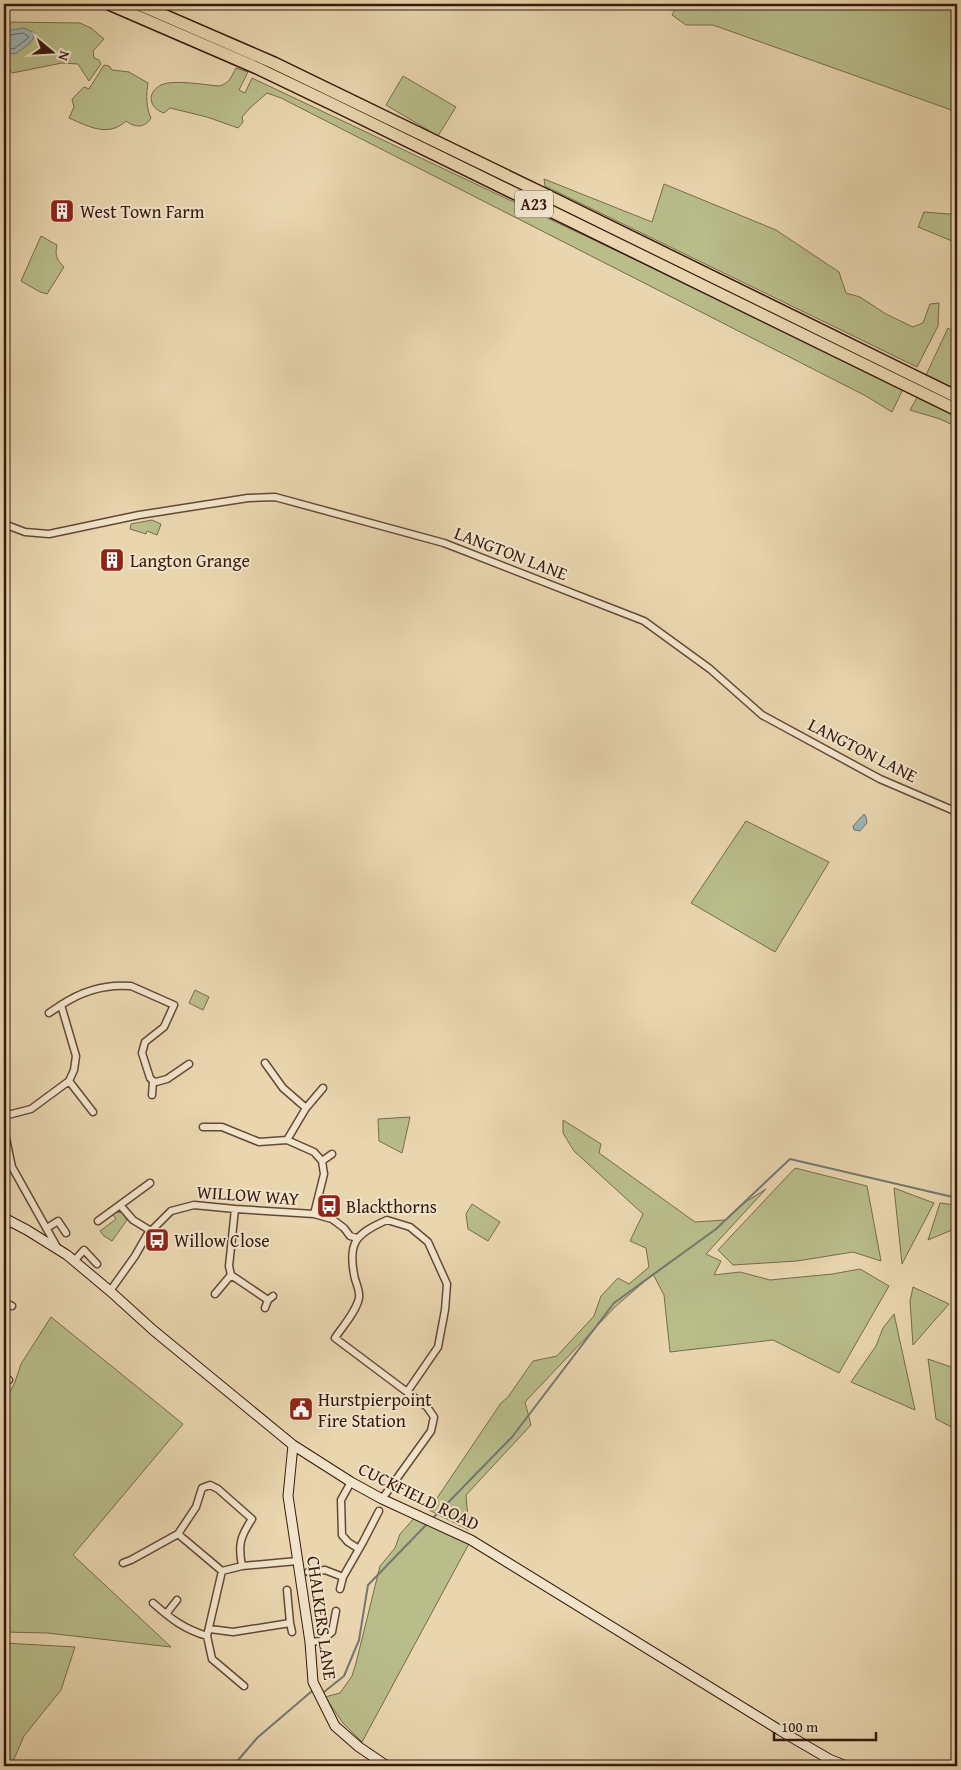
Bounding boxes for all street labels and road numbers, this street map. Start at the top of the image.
road number: A23 [515,190,553,218]
street label: LANGTON LANE [450,519,572,587]
street label: LANGTON LANE [804,711,922,789]
street label: WILLOW WAY [196,1178,300,1212]
street label: CUCKFIELD ROAD [354,1455,484,1537]
street label: CHALKERS LANE [300,1554,344,1682]

